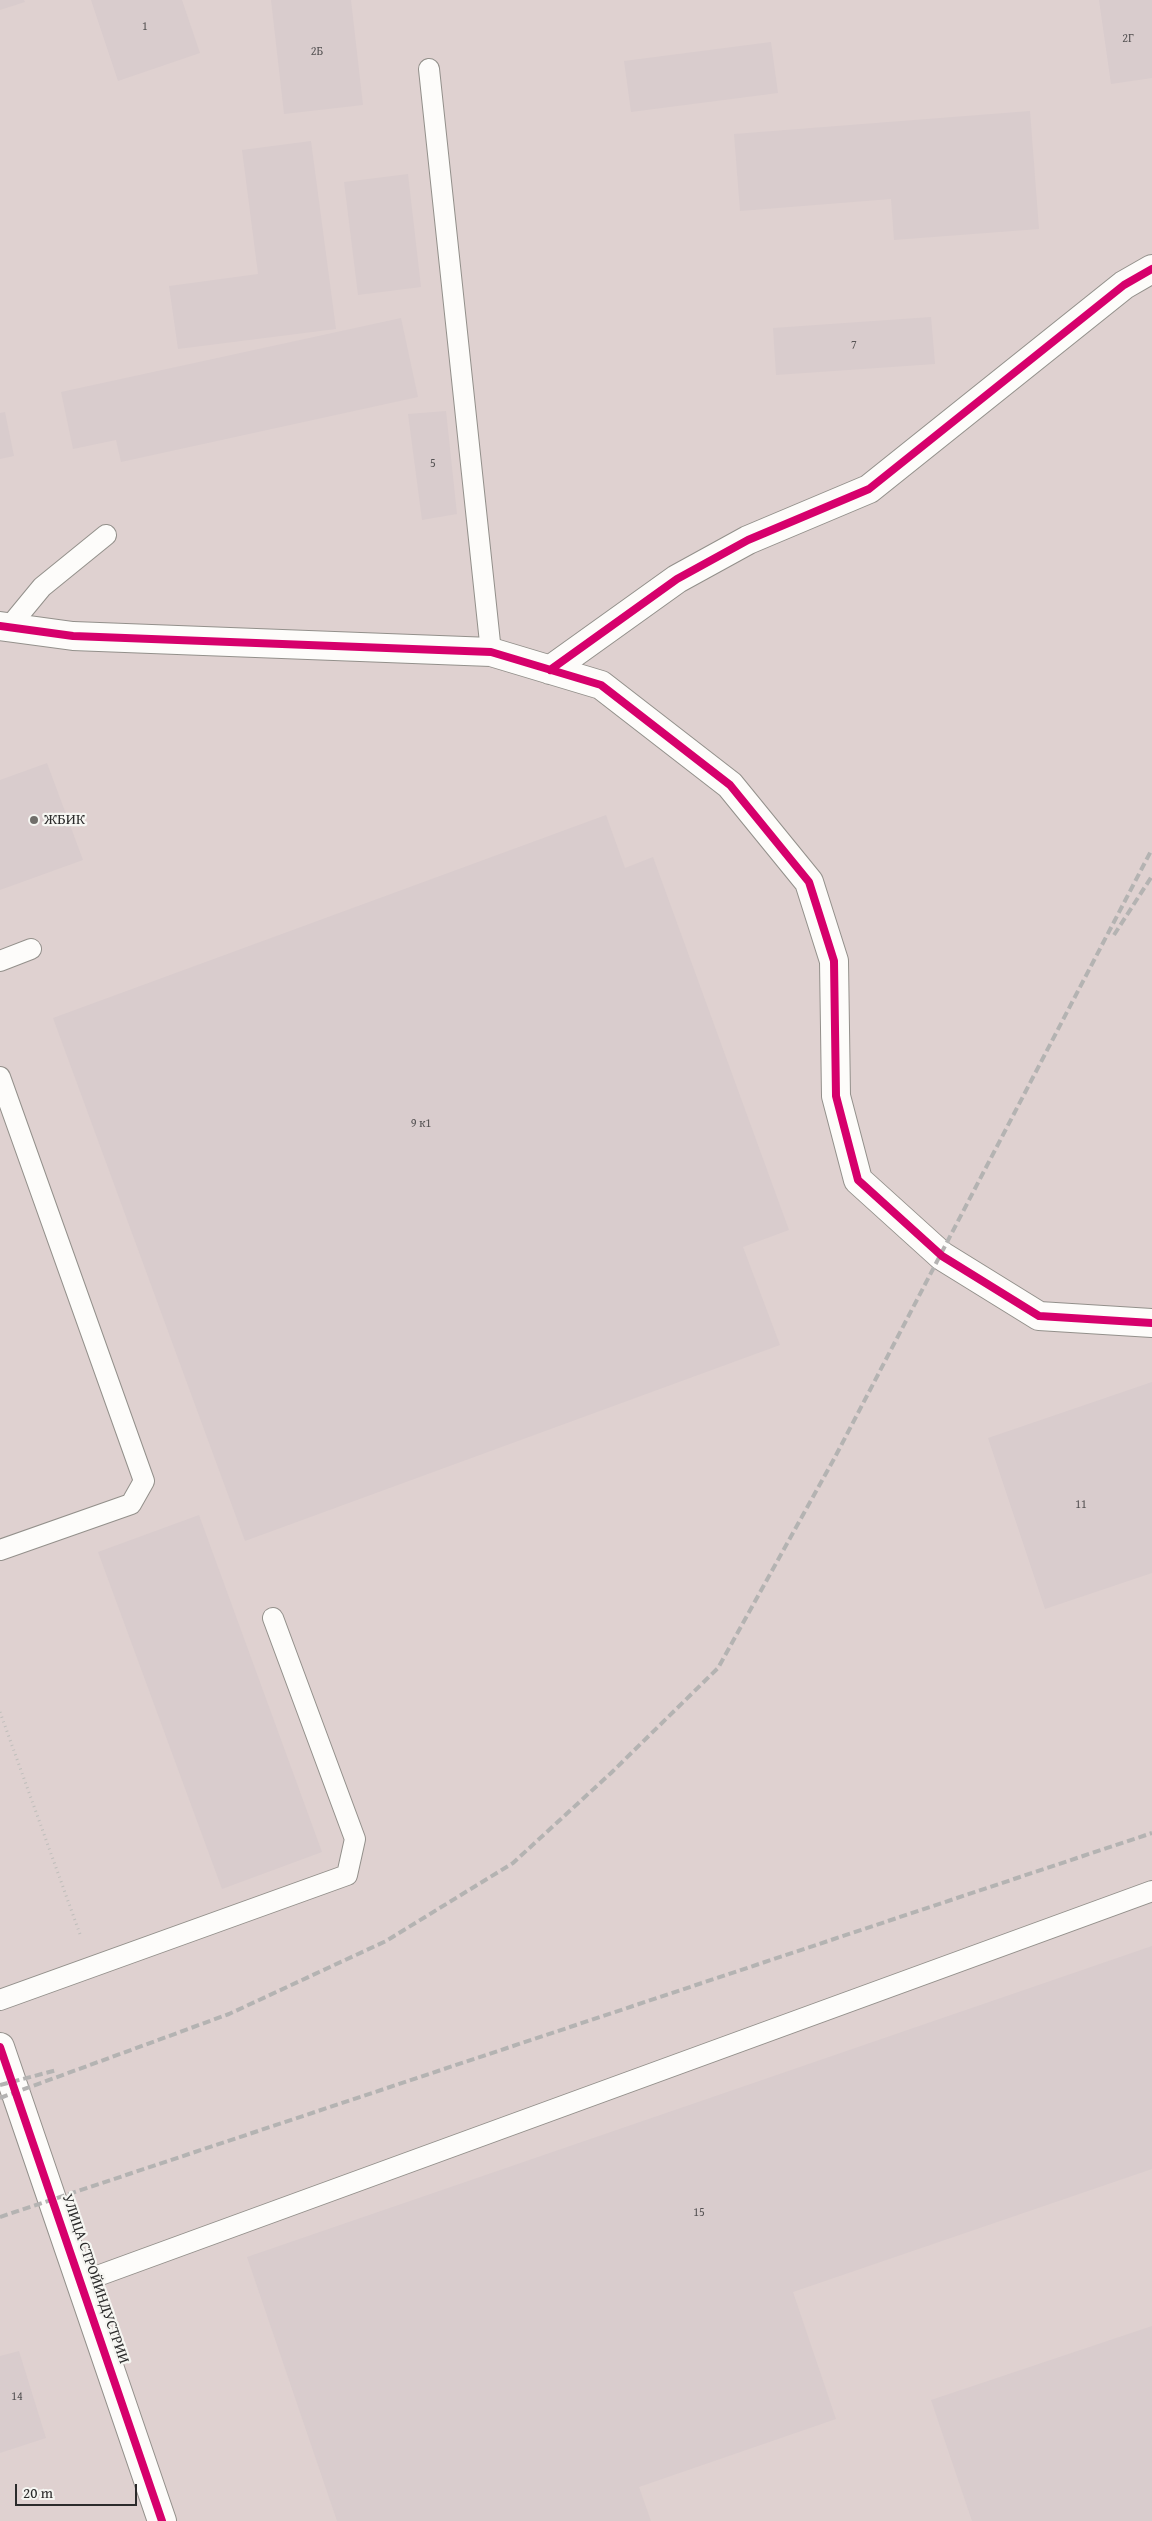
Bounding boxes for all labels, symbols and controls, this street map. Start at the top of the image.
house number: 1 [142,20,148,34]
house number: 2Г [1122,32,1134,46]
house number: 2Б [311,45,323,59]
house number: 7 [851,339,857,353]
house number: 5 [430,457,436,471]
place label: ЖБИК [44,811,85,829]
marker: ЖБИК [28,814,40,826]
house number: 9 к1 [411,1117,431,1131]
house number: 11 [1075,1498,1087,1512]
street label: УЛИЦА СТРОЙИНДУСТРИИ [57,2192,133,2366]
house number: 15 [693,2206,705,2220]
house number: 14 [11,2390,23,2404]
scale bar [18,2474,140,2506]
text: 20 m [23,2482,53,2503]

